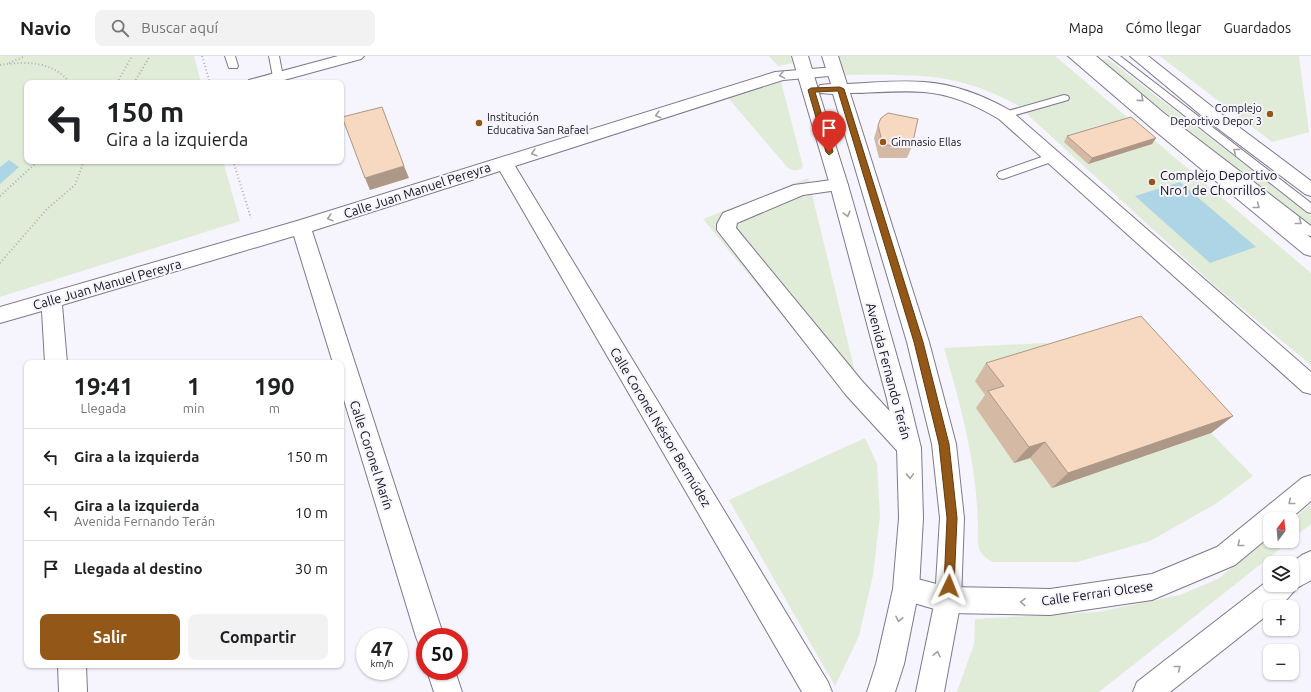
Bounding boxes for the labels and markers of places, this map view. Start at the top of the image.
place label: Complejo Deportivo Depor 3 [1170,102,1262,127]
marker: Complejo Deportivo Depor 3 [1265,109,1275,119]
place label: Institución Educativa San Rafael [487,111,589,136]
pin [812,111,846,152]
marker: Institución Educativa San Rafael [474,118,484,128]
place label: Gimnasio Ellas [891,136,961,148]
marker: Gimnasio Ellas [878,137,888,147]
place label: Complejo Deportivo Nro1 de Chorrillos [1160,168,1277,197]
marker: Complejo Deportivo Nro1 de Chorrillos [1147,177,1157,187]

